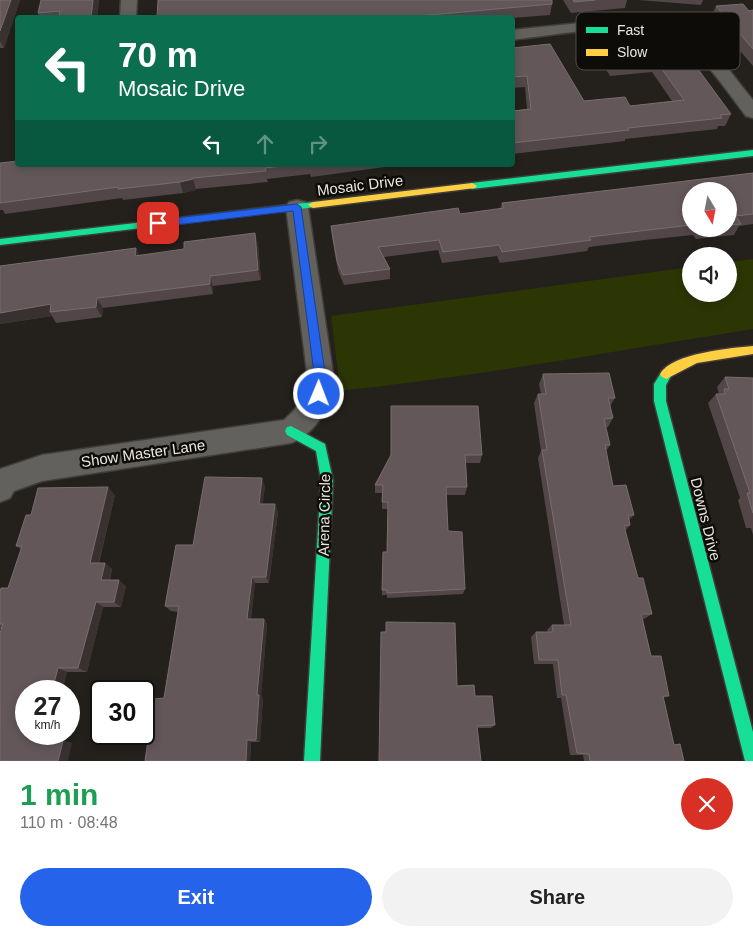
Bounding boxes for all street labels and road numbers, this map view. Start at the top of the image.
street label: Mosaic Drive [316,171,404,199]
street label: Show Master Lane [80,436,206,470]
street label: Arena Circle [315,474,333,556]
street label: Downs Drive [687,476,725,562]

